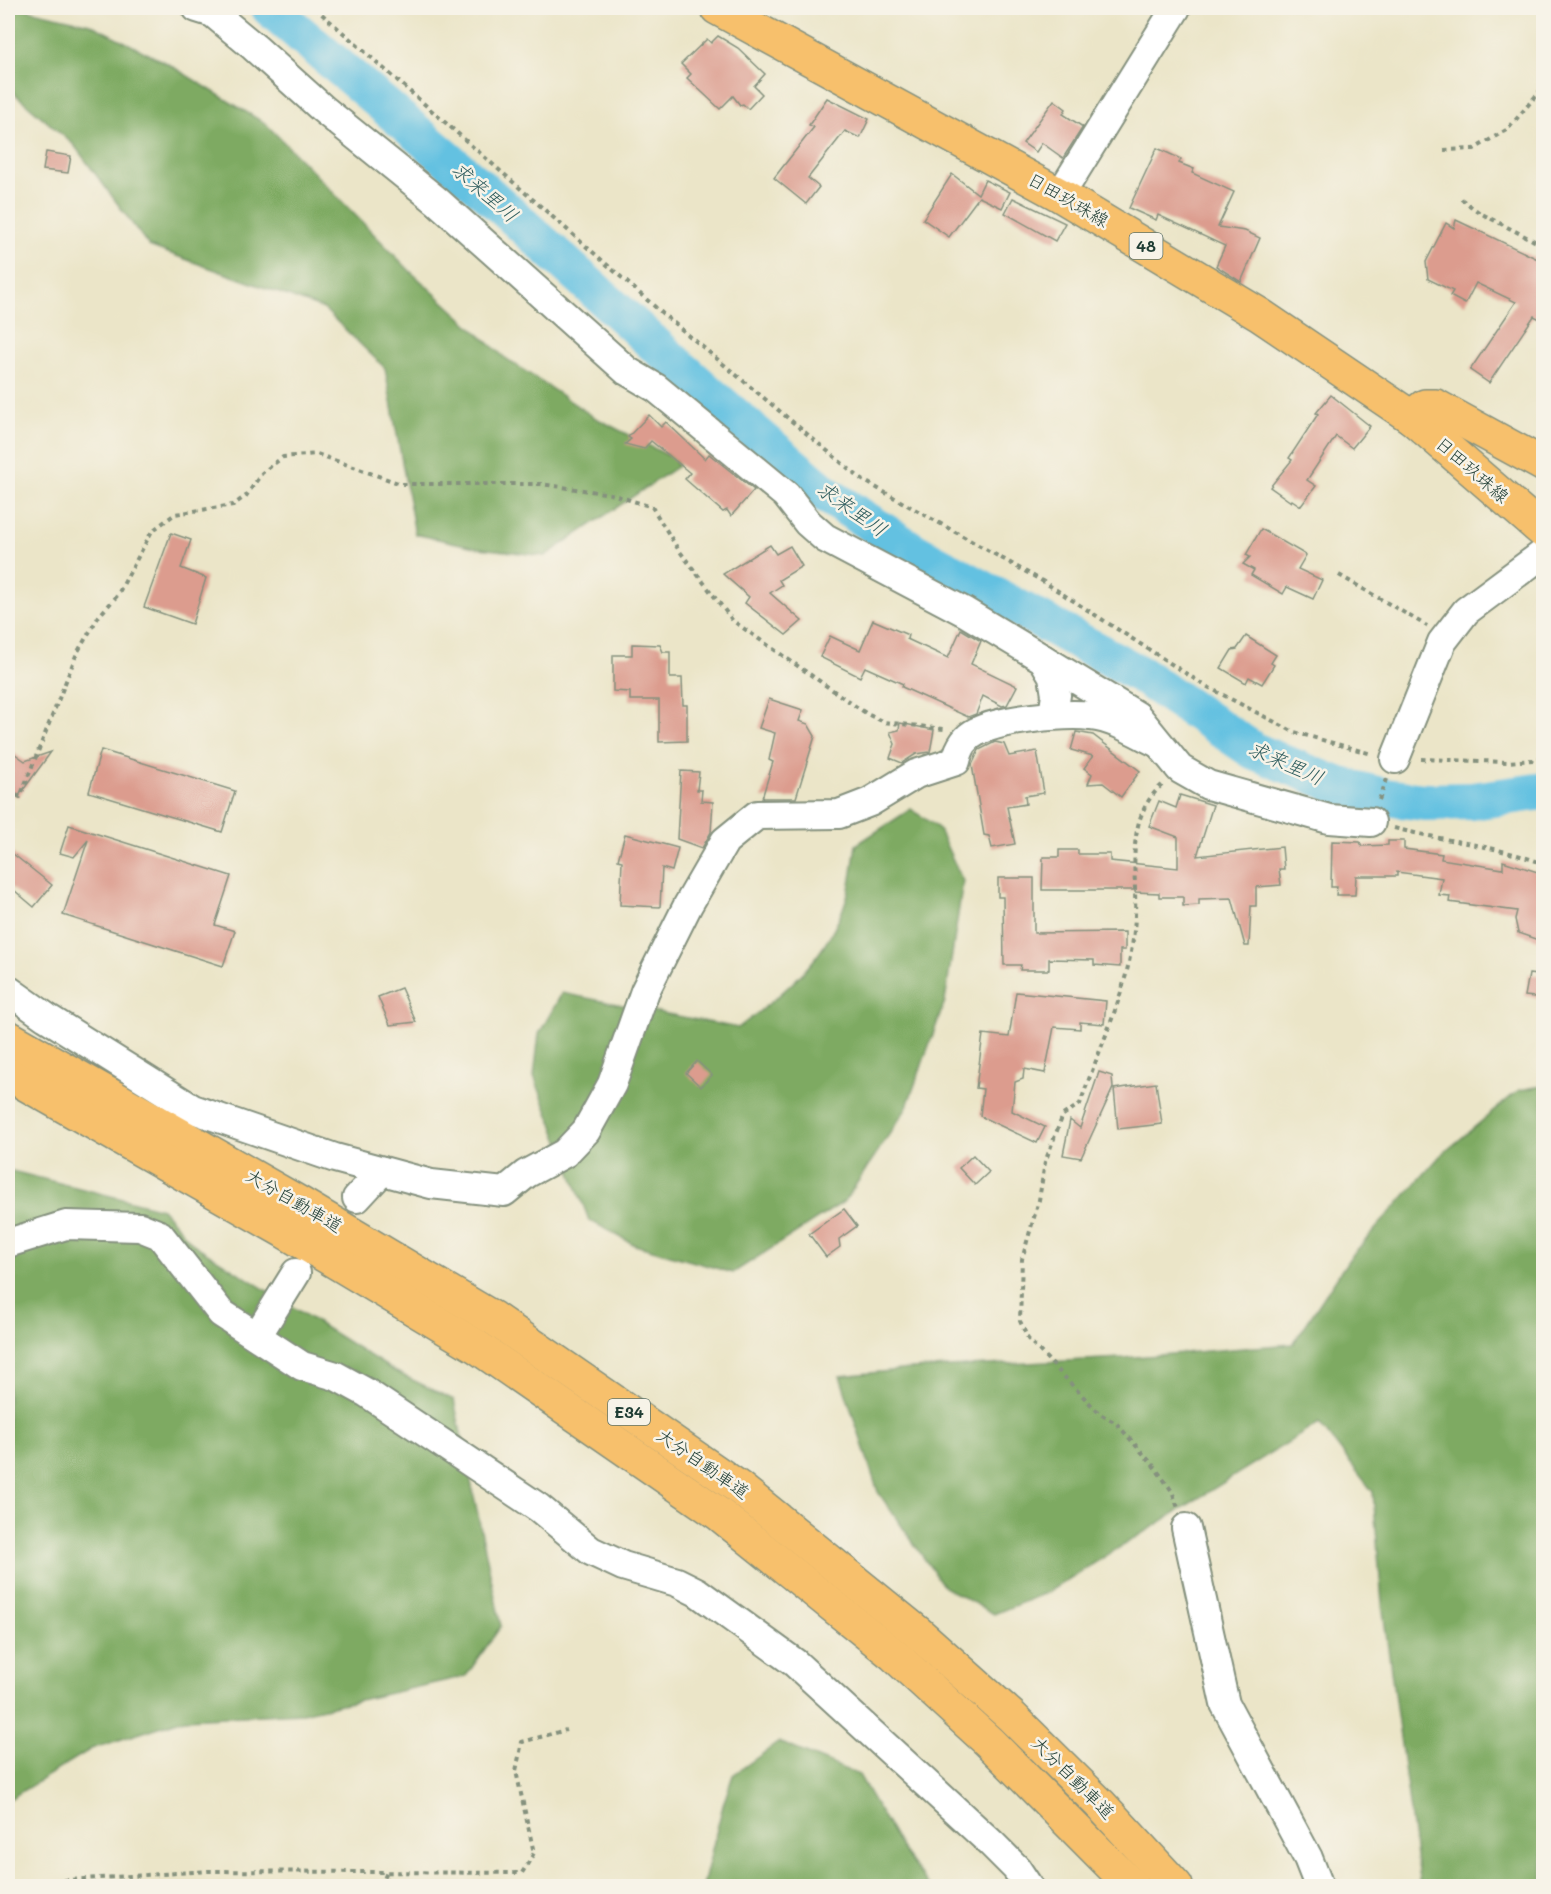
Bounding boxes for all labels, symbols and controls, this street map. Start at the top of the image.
water label: 求来里川 [447,155,524,227]
street label: 日田玖珠線 [1024,166,1113,232]
road number: 48 [1130,233,1162,259]
street label: 日田玖珠線 [1431,431,1514,508]
water label: 求来里川 [812,475,893,542]
water label: 求来里川 [1245,734,1328,790]
street label: 大分自動車道 [242,1163,347,1238]
road number: E34 [608,1399,650,1425]
street label: 大分自動車道 [652,1422,755,1504]
street label: 大分自動車道 [1027,1731,1120,1824]

